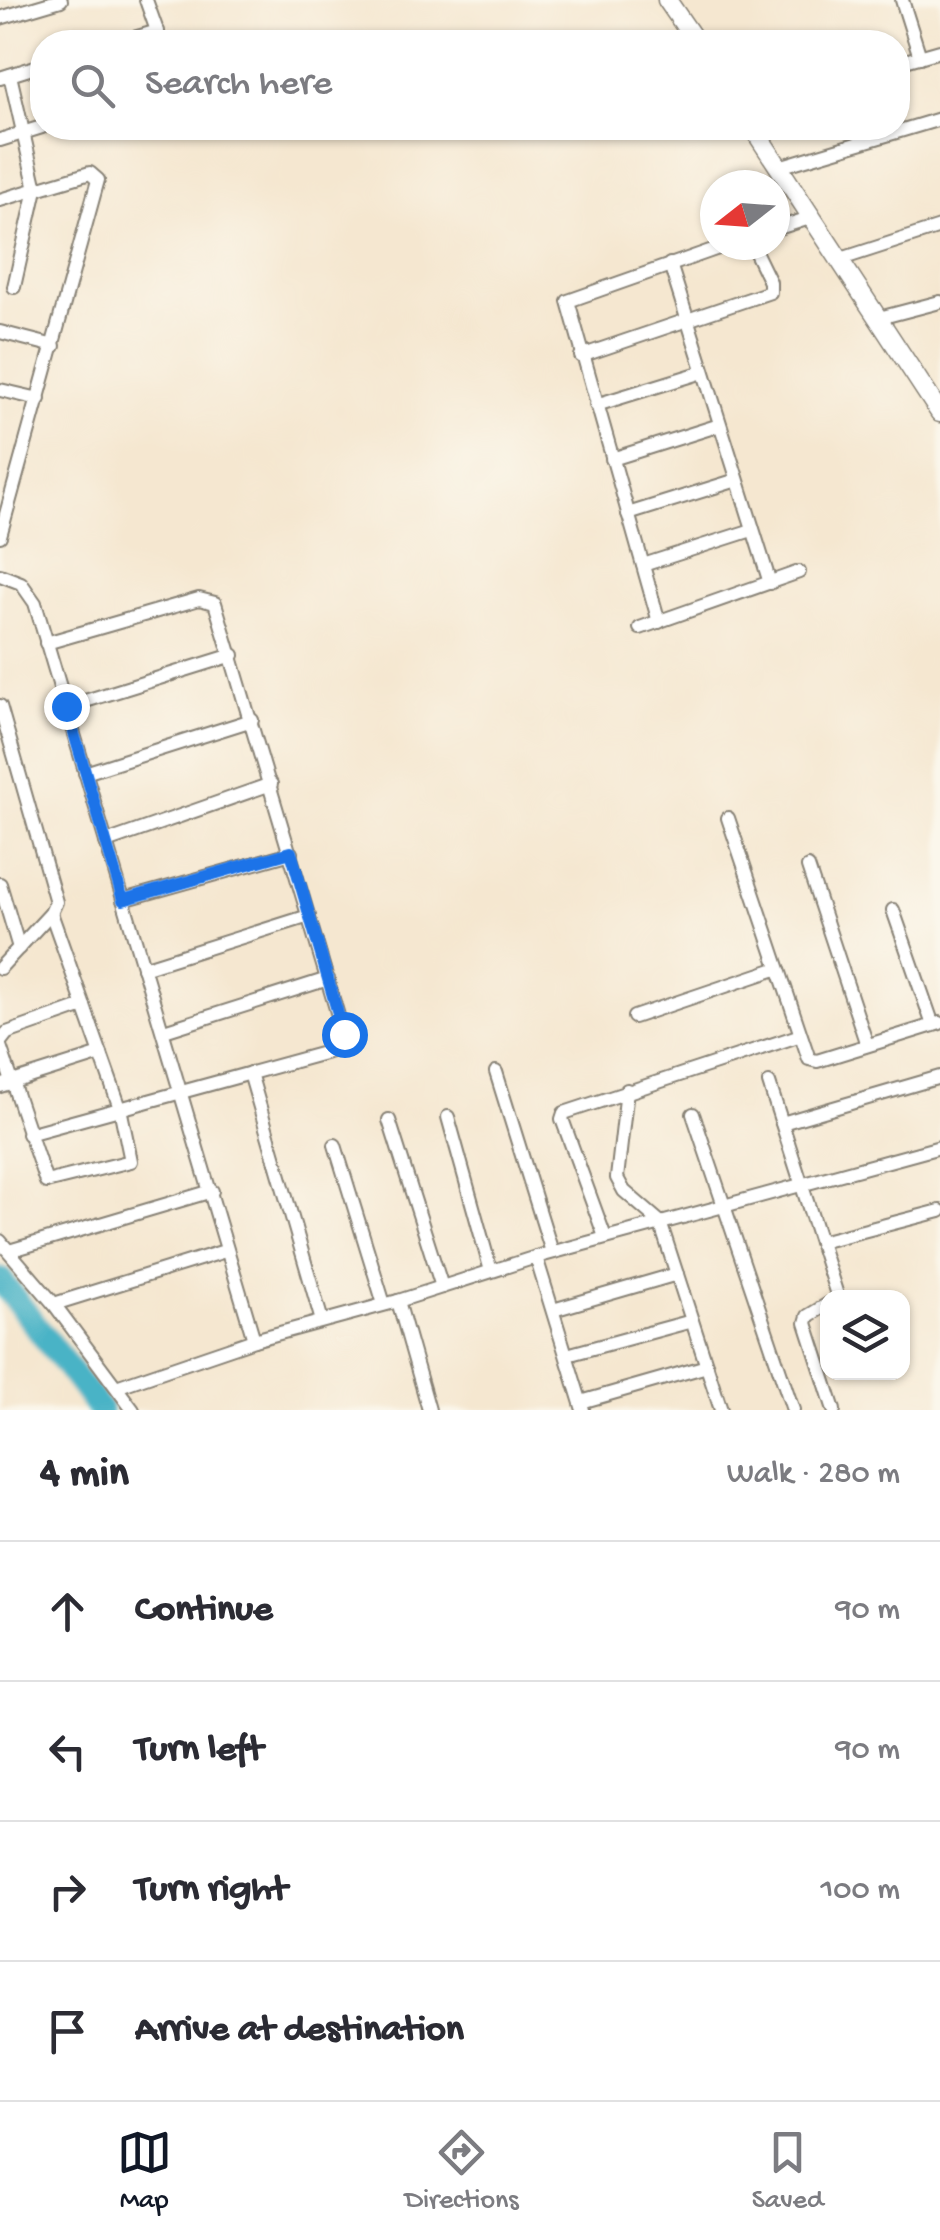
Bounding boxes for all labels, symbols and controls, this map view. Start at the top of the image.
search box [30,30,910,140]
icon: search [65,58,120,113]
text: Search here [145,63,332,107]
north arrow [700,170,790,260]
route end [44,684,90,730]
route start [322,1012,368,1058]
map controls [820,1290,910,1380]
button: layers [820,1290,910,1380]
text: 4 min [40,1451,129,1500]
text: Walk · 280 m [727,1456,900,1494]
icon: ahead [40,1584,95,1639]
text: Continue [135,1589,273,1633]
text: 90 m [836,1592,900,1630]
icon: left [40,1724,95,1779]
text: Turn left [135,1729,263,1773]
text: 90 m [836,1732,900,1770]
icon: right [40,1864,95,1919]
text: Turn right [135,1869,287,1913]
text: 100 m [820,1872,900,1910]
icon: arrive [40,2004,95,2059]
text: Arrive at destination [135,2009,464,2053]
tab: Map [117,2125,172,2218]
tab: Directions [405,2125,519,2218]
tab: Saved [752,2125,823,2218]

